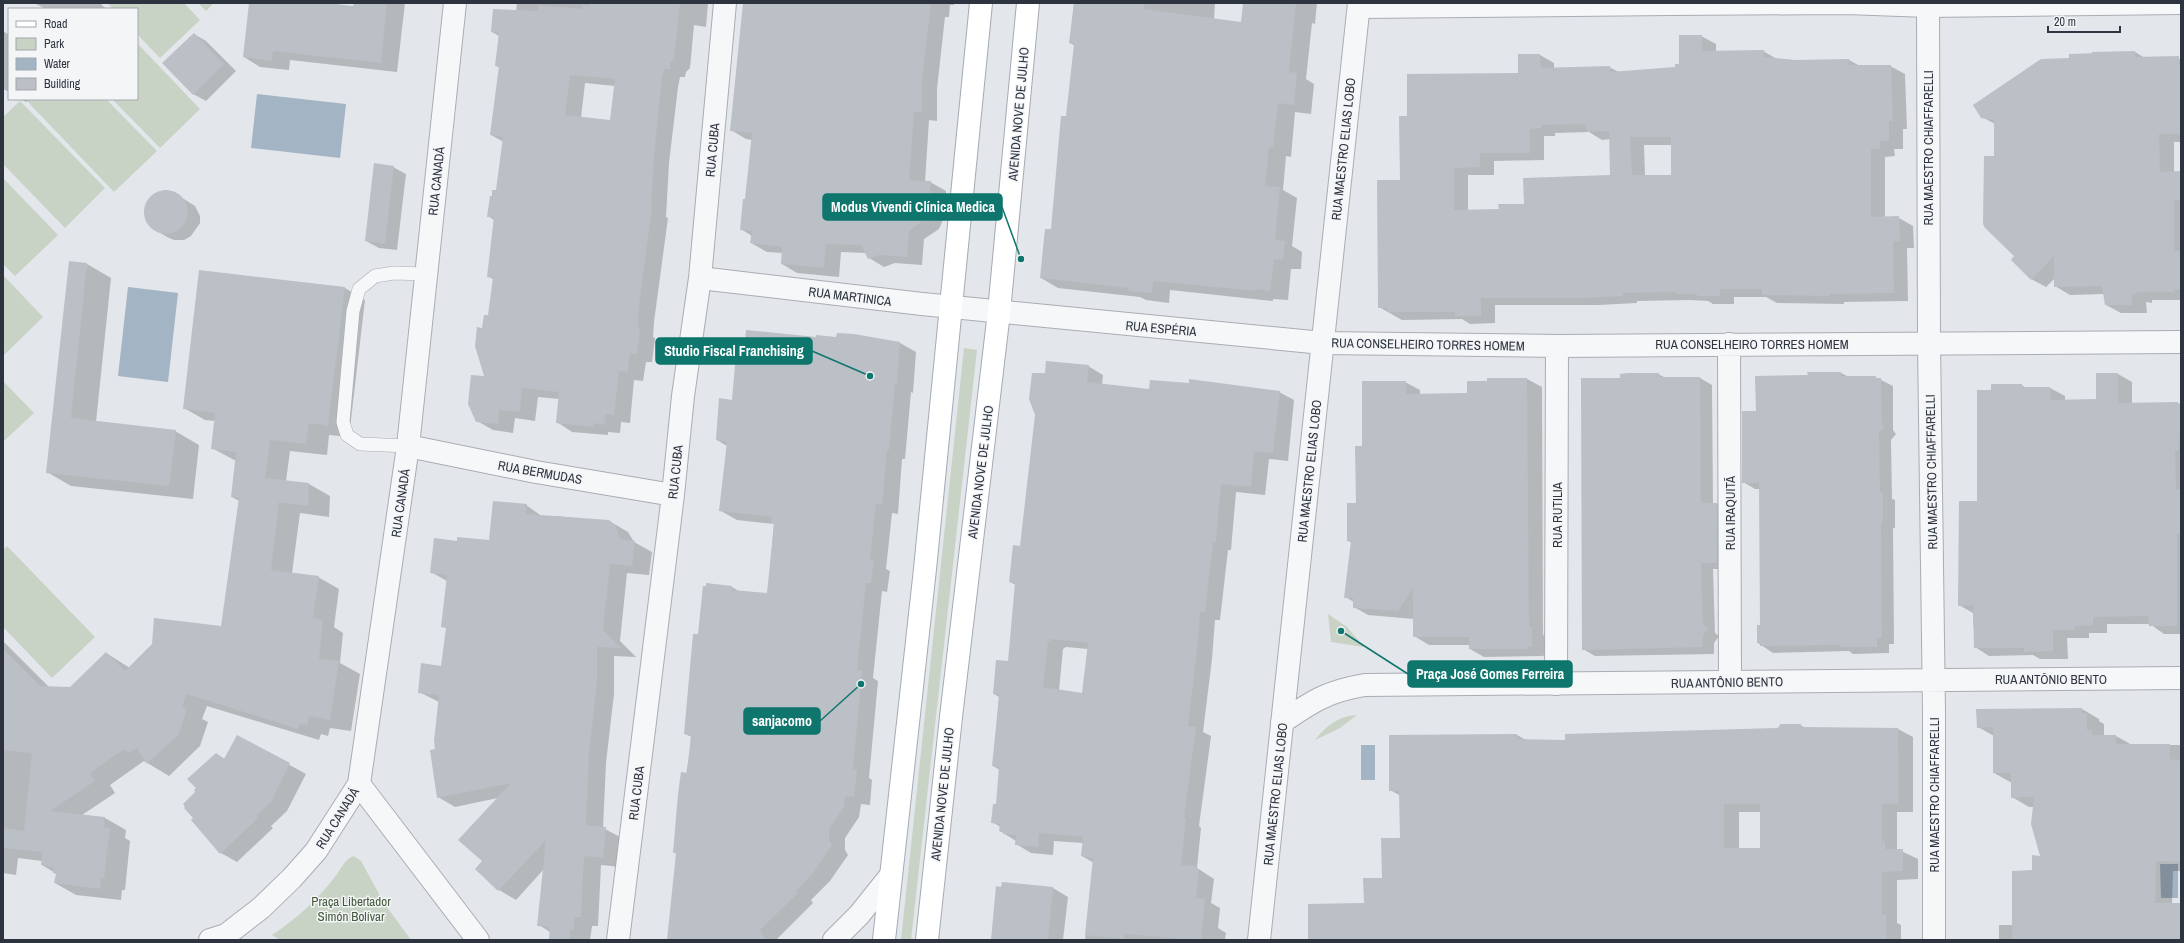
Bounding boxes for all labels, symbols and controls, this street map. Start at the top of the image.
legend [8,8,138,100]
scale bar [2048,8,2120,34]
text: 20 m [2054,14,2076,30]
text: Road [44,16,68,32]
text: Park [44,36,64,52]
street label: AVENIDA NOVE DE JULHO [1004,46,1033,183]
text: Water [44,56,71,72]
street label: RUA MAESTRO CHIAFFARELLI [1920,70,1937,226]
text: Building [44,76,81,92]
street label: RUA MAESTRO ELIAS LOBO [1328,77,1359,221]
street label: RUA CUBA [702,121,723,178]
street label: RUA CANADÁ [424,145,449,216]
callout: Modus Vivendi Clínica Medica [823,194,1002,220]
text: Modus Vivendi Clínica Medica [831,198,995,216]
street label: RUA MARTINICA [808,283,893,310]
street label: RUA ESPÉRIA [1125,317,1198,340]
street label: RUA CONSELHEIRO TORRES HOMEM [1331,334,1525,355]
street label: RUA CONSELHEIRO TORRES HOMEM [1655,336,1849,353]
callout: Studio Fiscal Franchising [656,338,812,364]
text: Studio Fiscal Franchising [664,342,804,360]
street label: RUA MAESTRO CHIAFFARELLI [1922,394,1941,550]
street label: RUA MAESTRO ELIAS LOBO [1294,399,1325,543]
street label: AVENIDA NOVE DE JULHO [964,404,997,541]
street label: RUA CUBA [664,443,687,500]
street label: RUA BERMUDAS [496,457,583,488]
street label: RUA CANADÁ [387,467,414,539]
street label: RUA IRAQUITÃ [1722,475,1739,550]
street label: RUA RUTILIA [1549,481,1566,548]
callout: Praça José Gomes Ferreira [1408,661,1572,687]
text: Praça José Gomes Ferreira [1416,665,1565,683]
street label: RUA ANTÔNIO BENTO [1995,671,2107,688]
street label: RUA ANTÔNIO BENTO [1671,673,1783,692]
callout: sanjacomo [744,708,820,734]
text: sanjacomo [752,712,812,730]
street label: RUA MAESTRO CHIAFFARELLI [1926,717,1943,873]
street label: RUA MAESTRO ELIAS LOBO [1260,722,1291,866]
street label: AVENIDA NOVE DE JULHO [927,726,958,863]
street label: RUA CUBA [625,764,648,821]
street label: RUA CANADÁ [312,784,363,852]
park label: Praça Libertador Simón Bolívar [311,893,391,925]

